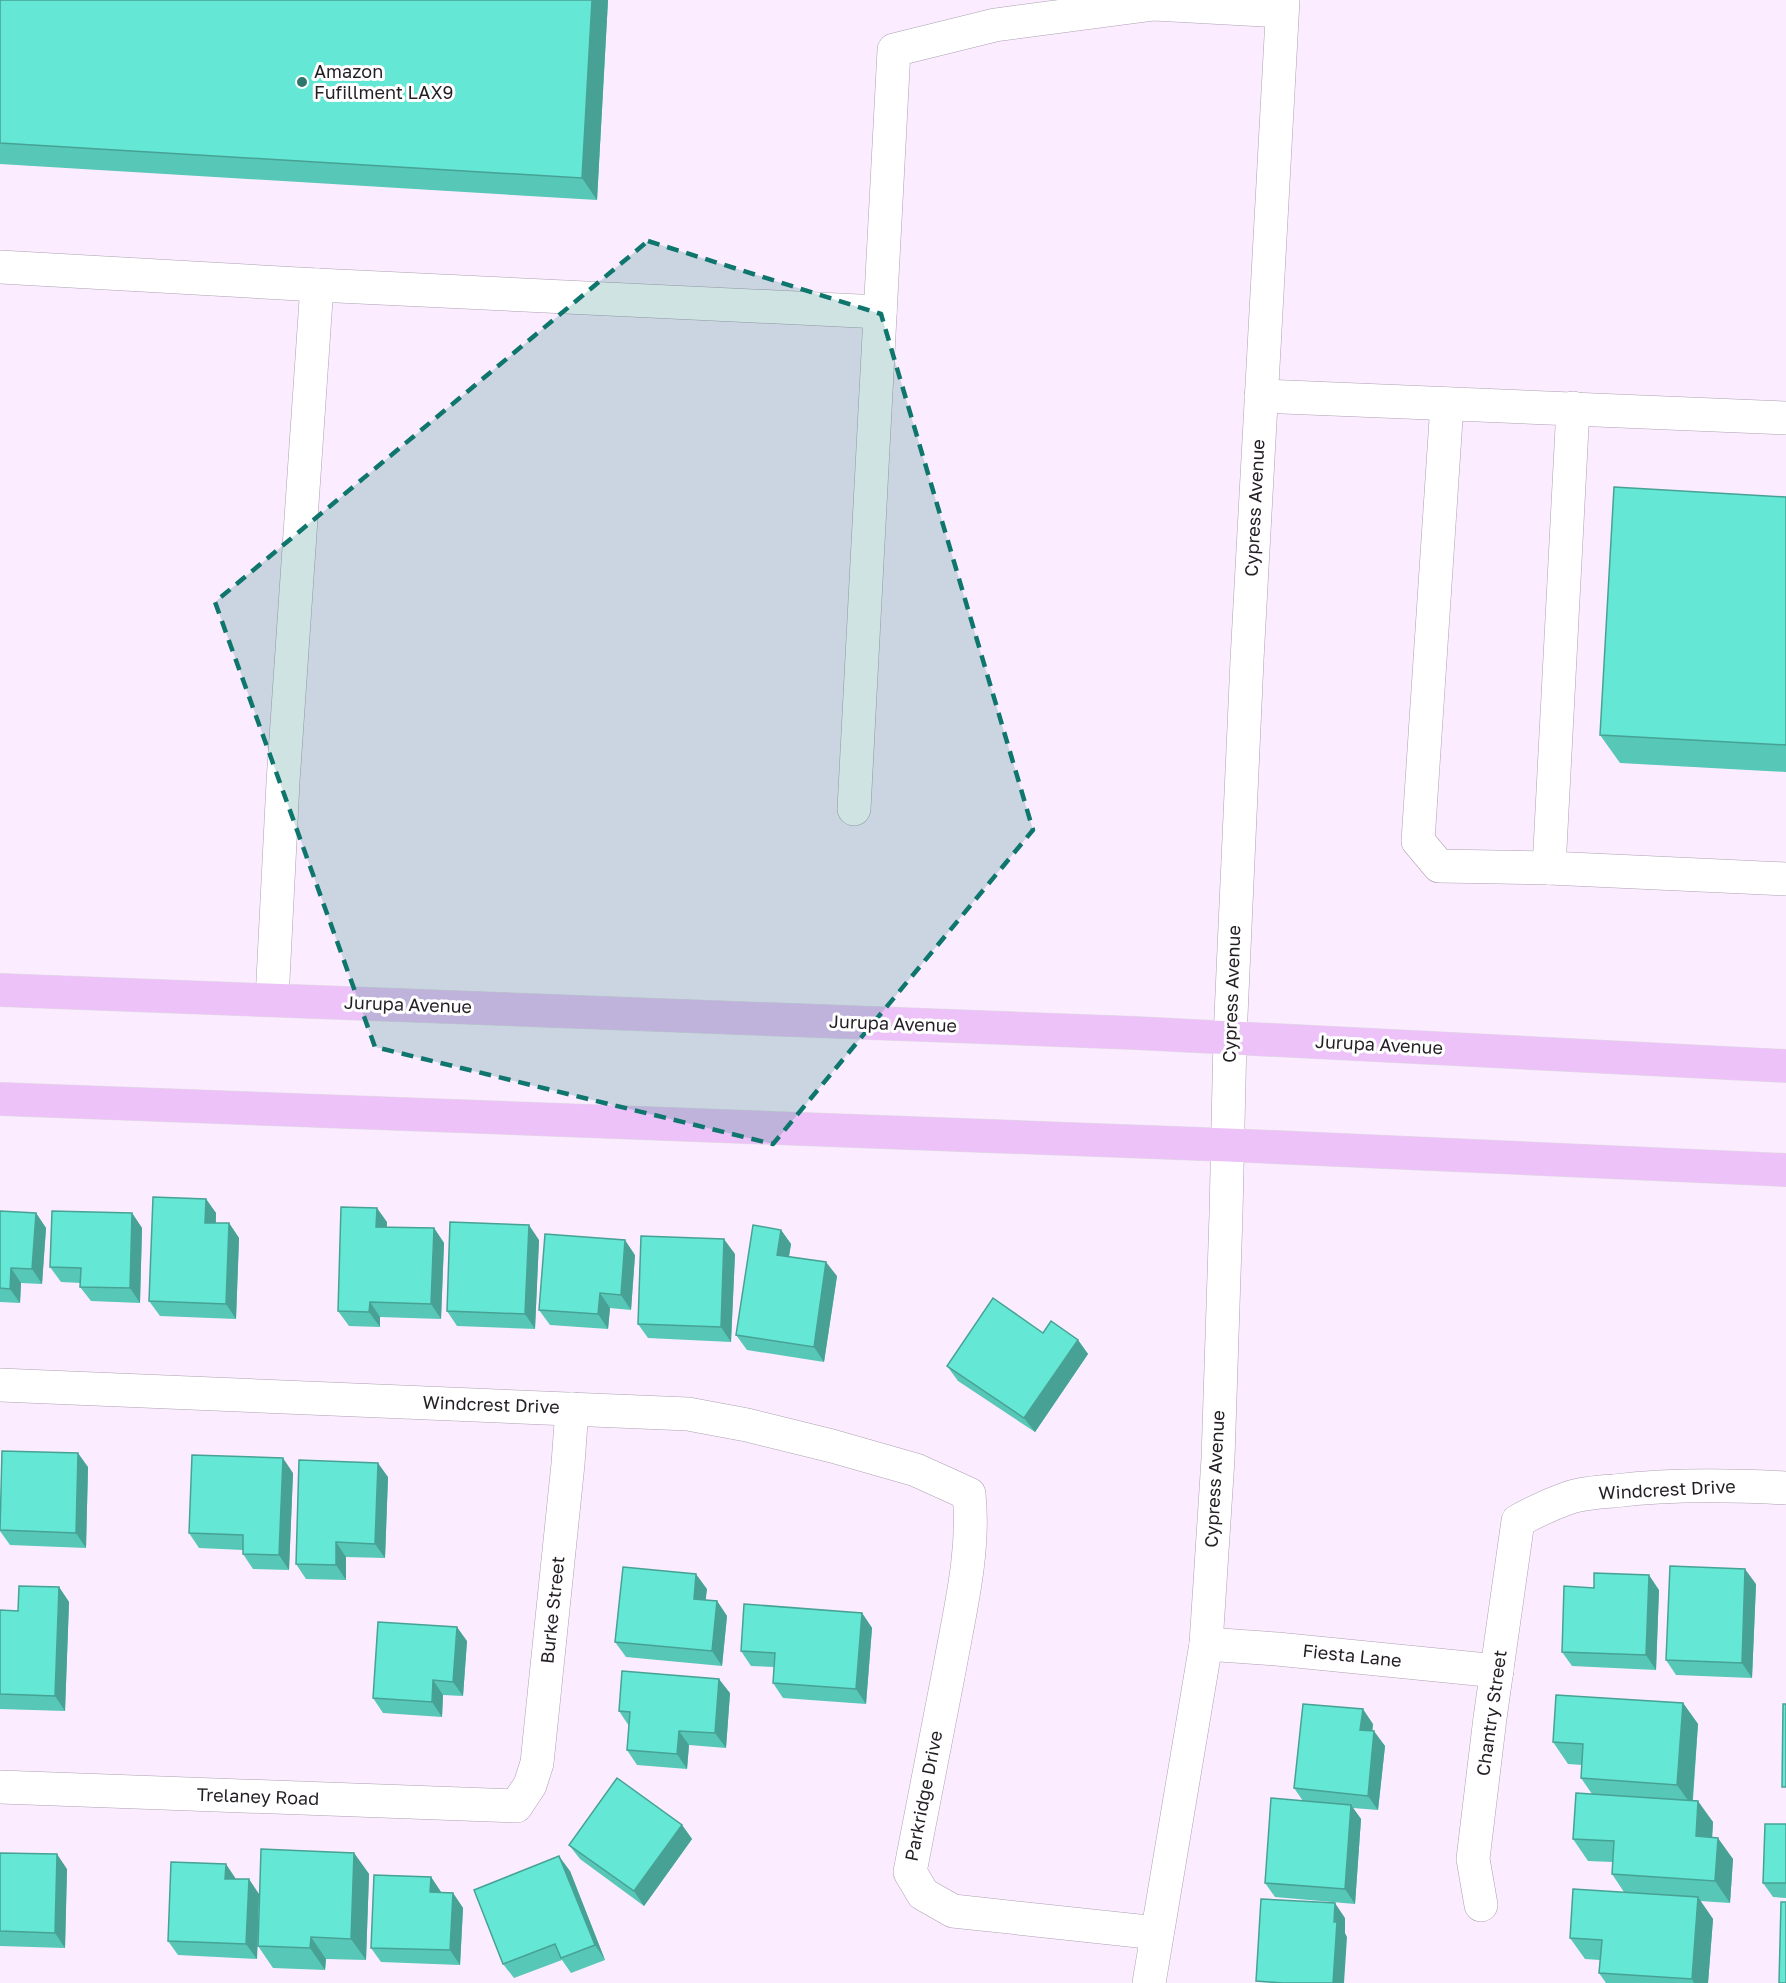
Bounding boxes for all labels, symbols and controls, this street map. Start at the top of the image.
place label: Amazon Fufillment LAX9 [314,60,453,103]
marker: Amazon Fufillment LAX9 [295,75,309,89]
street label: Cypress Avenue [1239,439,1269,577]
street label: Cypress Avenue [1218,925,1244,1063]
street label: Jurupa Avenue [344,991,472,1017]
street label: Jurupa Avenue [829,1010,957,1036]
street label: Jurupa Avenue [1315,1030,1444,1058]
street label: Windcrest Drive [422,1391,560,1417]
street label: Cypress Avenue [1199,1410,1229,1548]
street label: Windcrest Drive [1598,1474,1736,1504]
street label: Burke Street [535,1555,569,1665]
street label: Fiesta Lane [1301,1639,1403,1671]
street label: Chantry Street [1471,1648,1511,1777]
street label: Parkridge Drive [900,1729,946,1863]
street label: Trelaney Road [196,1783,320,1809]

